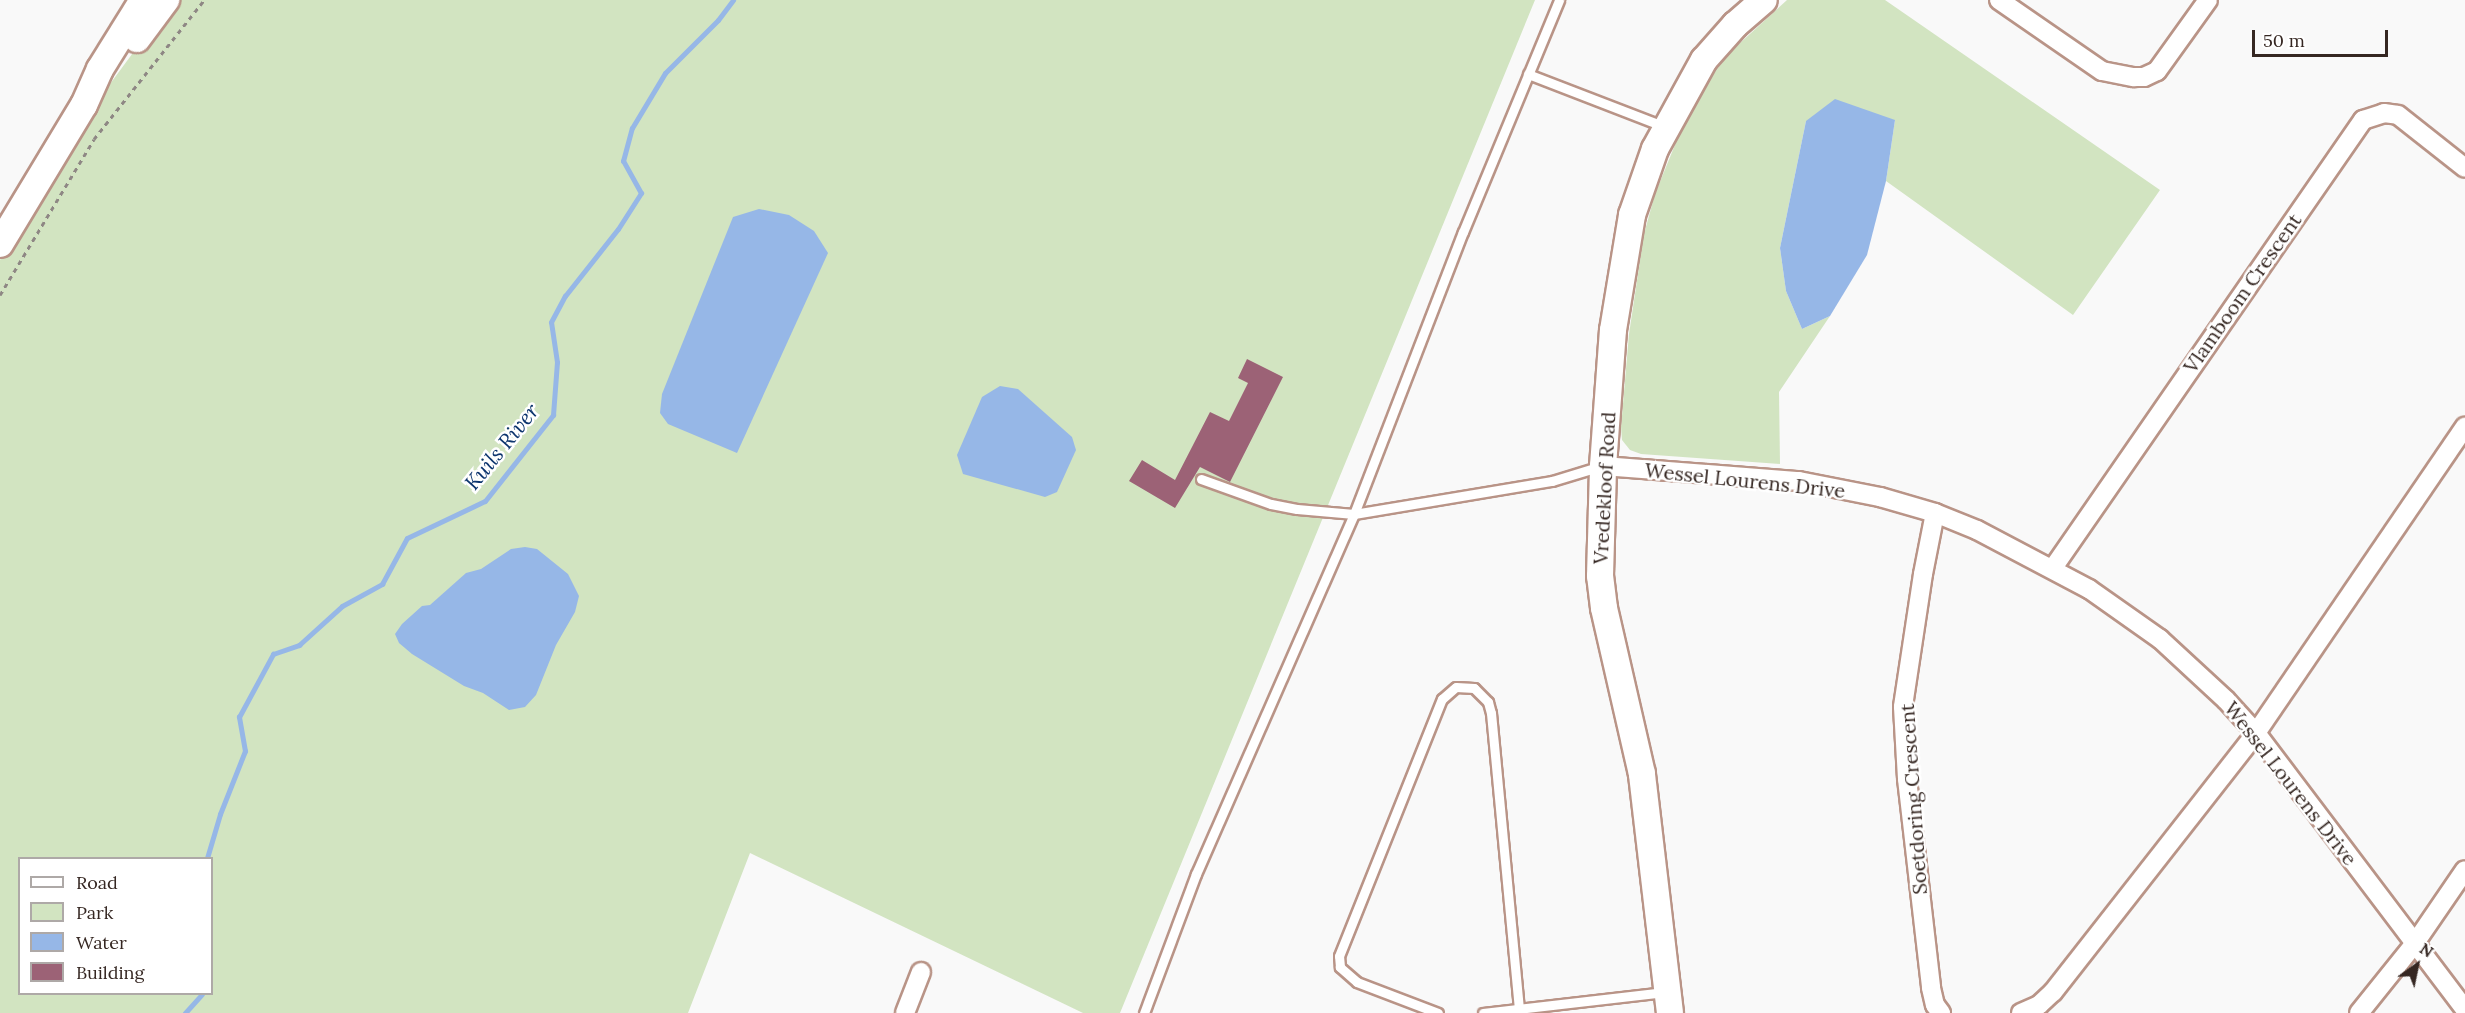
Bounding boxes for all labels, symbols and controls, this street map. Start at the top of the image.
scale bar [2255,18,2392,56]
text: 50 m [2263,29,2305,52]
street label: Vlamboom Crescent [2178,209,2306,377]
water label: Kuils River [460,399,544,495]
street label: Vredekloof Road [1588,411,1620,565]
street label: Wessel Lourens Drive [1644,458,1846,502]
street label: Wessel Lourens Drive [2220,696,2362,870]
street label: Soetdoring Crescent [1894,703,1932,895]
legend [18,857,213,995]
text: Road [76,871,118,894]
text: Park [76,901,113,924]
text: Water [76,931,127,954]
north arrow [2387,935,2447,995]
text: N [2416,938,2437,962]
text: Building [76,961,144,984]

